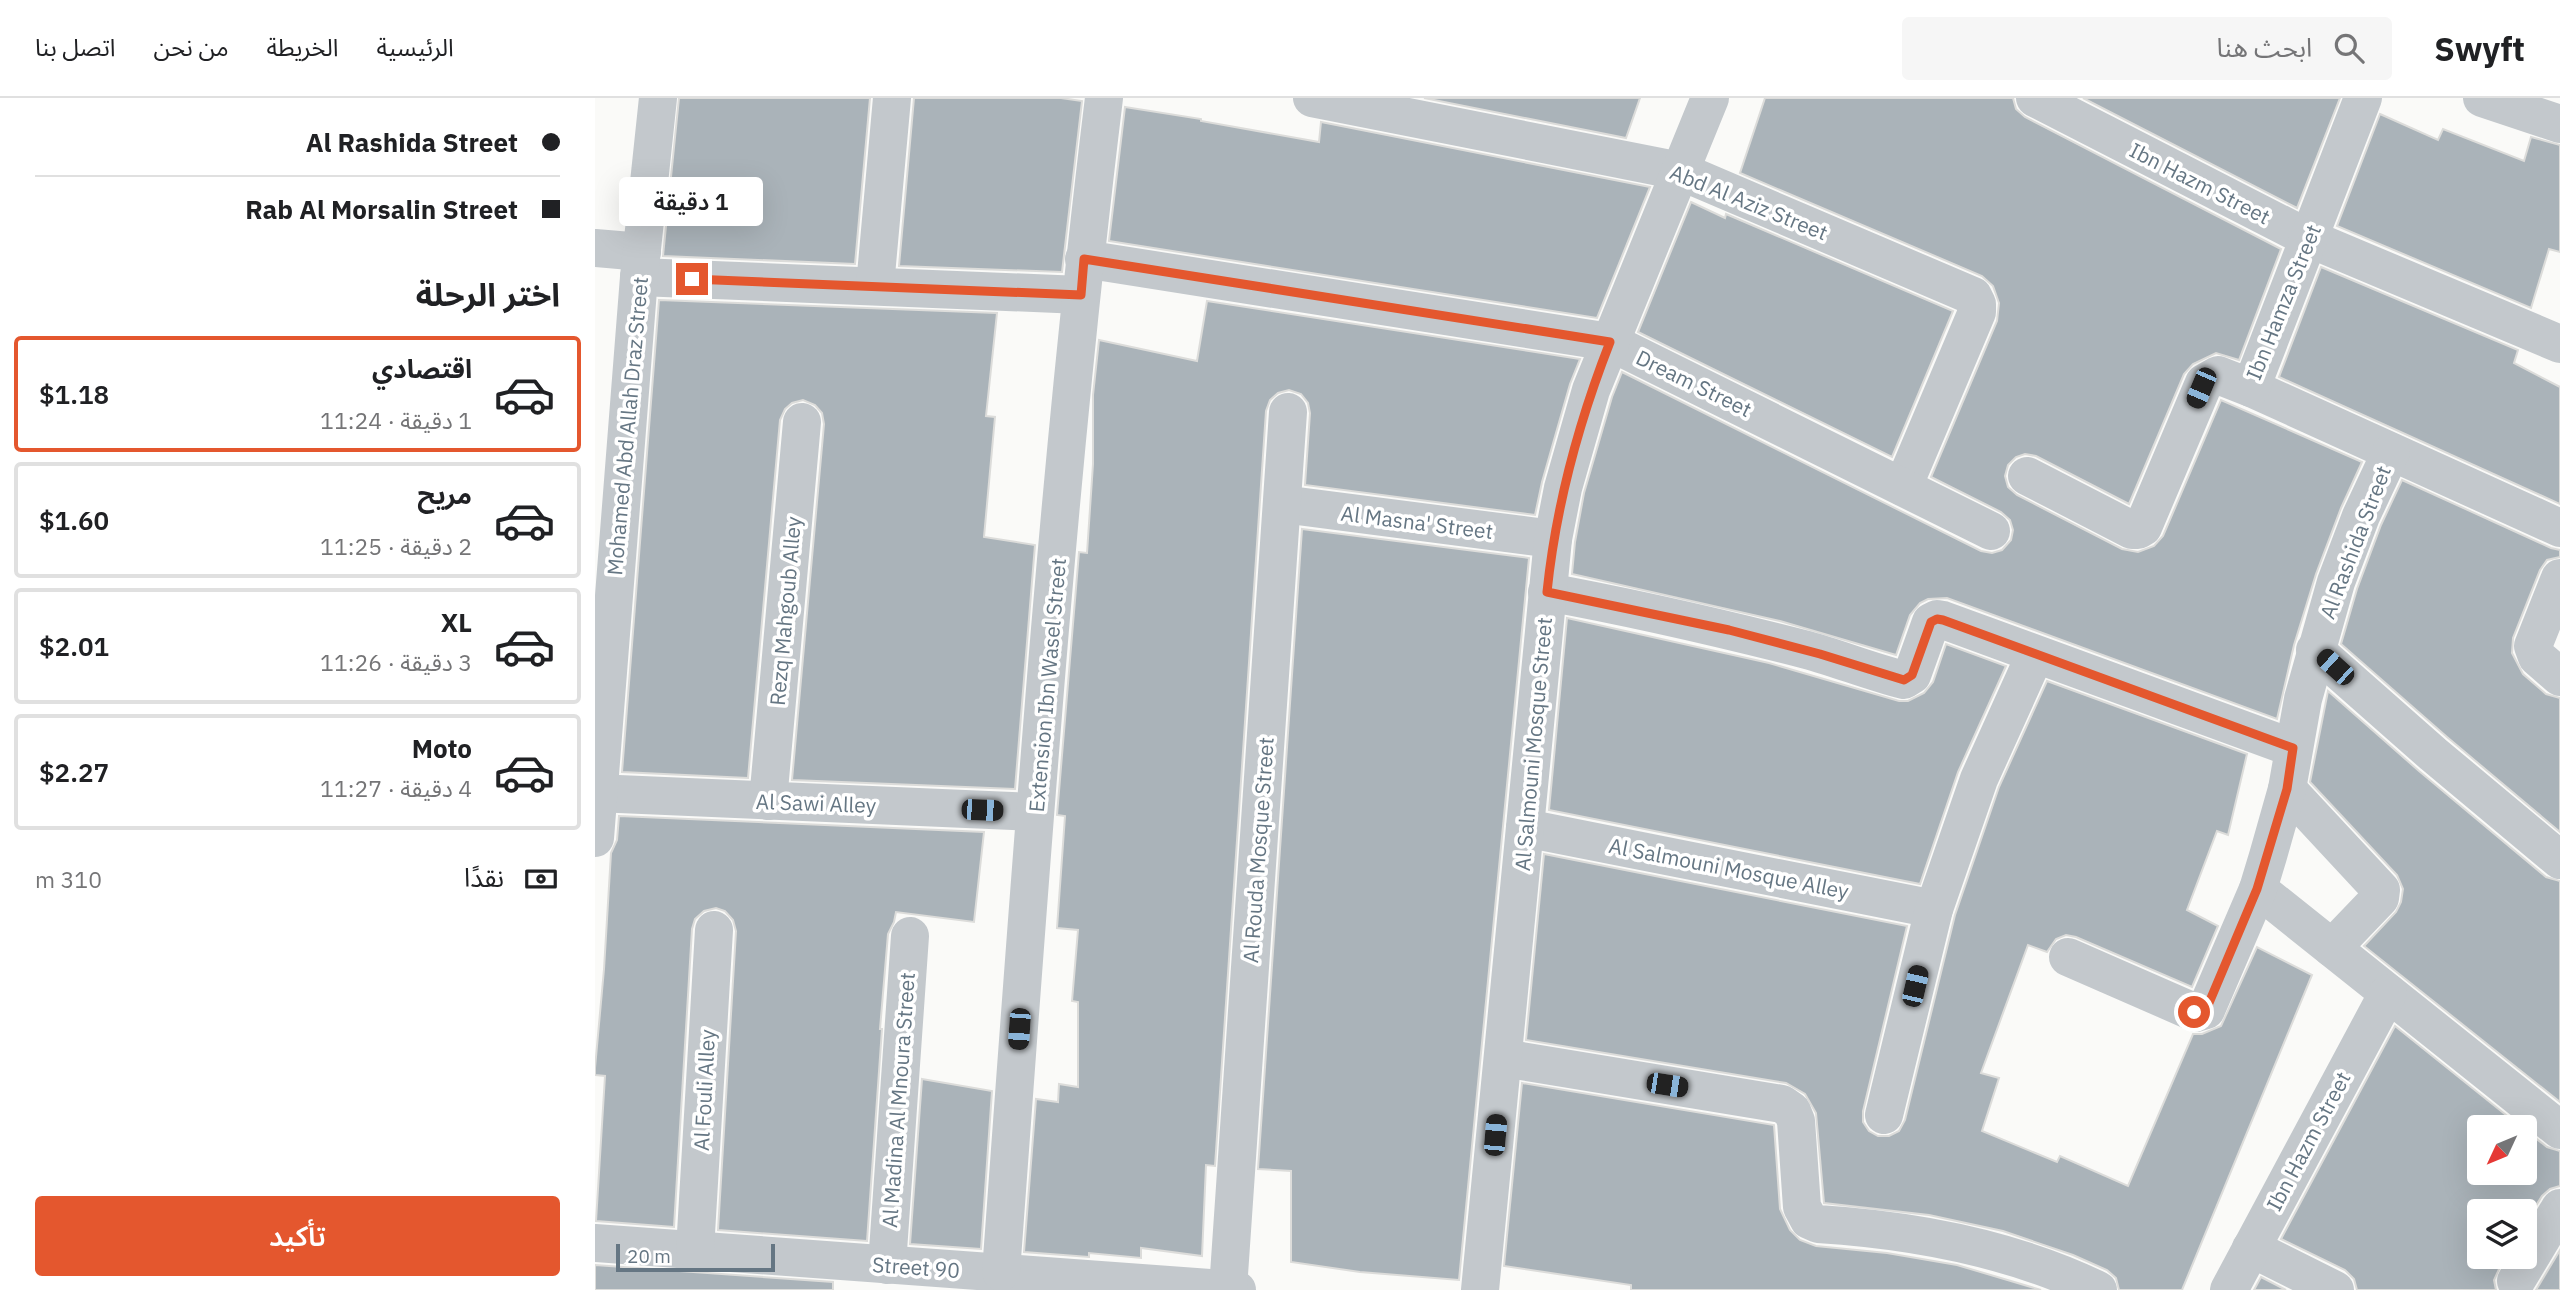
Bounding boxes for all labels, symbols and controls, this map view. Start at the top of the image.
search box [1902,17,2392,80]
text: Swyft [2434,27,2525,70]
icon: search [2330,29,2368,67]
text: ابحث هنا [2217,30,2312,64]
text: اتصل بنا [35,31,116,63]
text: من نحن [154,31,229,63]
text: الخريطة [267,31,339,63]
text: الرئيسية [377,31,454,63]
text: Al Rashida Street [306,125,518,159]
street label: Ibn Hazm Street [2125,136,2275,230]
street label: Abd Al Aziz Street [1666,158,1832,246]
callout: 1 دقيقة [620,178,764,226]
text: 1 دقيقة [653,186,729,216]
text: Rab Al Morsalin Street [245,192,518,226]
street label: Ibn Hamza Street [2239,220,2327,384]
route end [676,263,708,295]
text: اختر الرحلة [416,273,560,315]
street label: Mohamed Abd Allah Draz Street [600,275,654,577]
street label: Dream Street [1632,343,1756,423]
text: اقتصادي [372,351,472,385]
icon: car [493,363,556,426]
car [2184,365,2219,411]
text: $1.18 [39,377,109,411]
text: 1 دقيقة · 11:24 [320,405,472,435]
street label: Al Rashida Street [2313,461,2397,623]
text: مريح [417,477,472,511]
icon: car [493,489,556,552]
street label: Al Masna' Street [1339,499,1495,545]
text: $1.60 [39,503,109,537]
street label: Rezq Mahgoub Alley [763,515,807,707]
text: 2 دقيقة · 11:25 [320,531,472,561]
street label: Extension Ibn Wasel Street [1022,557,1072,813]
text: XL [441,605,472,639]
icon: car [493,615,556,678]
street label: Al Salmouni Mosque Street [1508,616,1558,872]
text: $2.01 [39,629,109,663]
car [2313,645,2358,689]
text: 3 دقيقة · 11:26 [320,647,472,677]
text: Moto [412,731,472,765]
street label: Al Rouda Mosque Street [1236,736,1280,964]
icon: car [493,741,556,804]
text: $2.27 [39,755,109,789]
text: 4 دقيقة · 11:27 [320,773,472,803]
street label: Al Sawi Alley [755,787,877,819]
car [961,799,1004,821]
street label: Al Salmouni Mosque Alley [1607,831,1852,905]
text: نقدًا [464,860,504,894]
icon: cash [522,860,560,898]
text: 310 m [35,864,102,894]
car [1901,963,1930,1009]
street label: Al Madina Al Mnoura Street [875,971,921,1229]
route start [2178,996,2210,1028]
car [1008,1007,1031,1051]
street label: Al Fouli Alley [687,1028,721,1151]
street label: Ibn Hazm Street [2259,1066,2357,1216]
car [1645,1071,1690,1099]
car [1483,1113,1508,1157]
north arrow [2467,1115,2537,1185]
map controls [2467,1115,2537,1269]
button: تأكيد [35,1196,560,1276]
button: layers [2467,1199,2537,1269]
scale bar [616,1241,775,1273]
text: 20 m [627,1244,671,1268]
street label: Street 90 [871,1250,961,1284]

